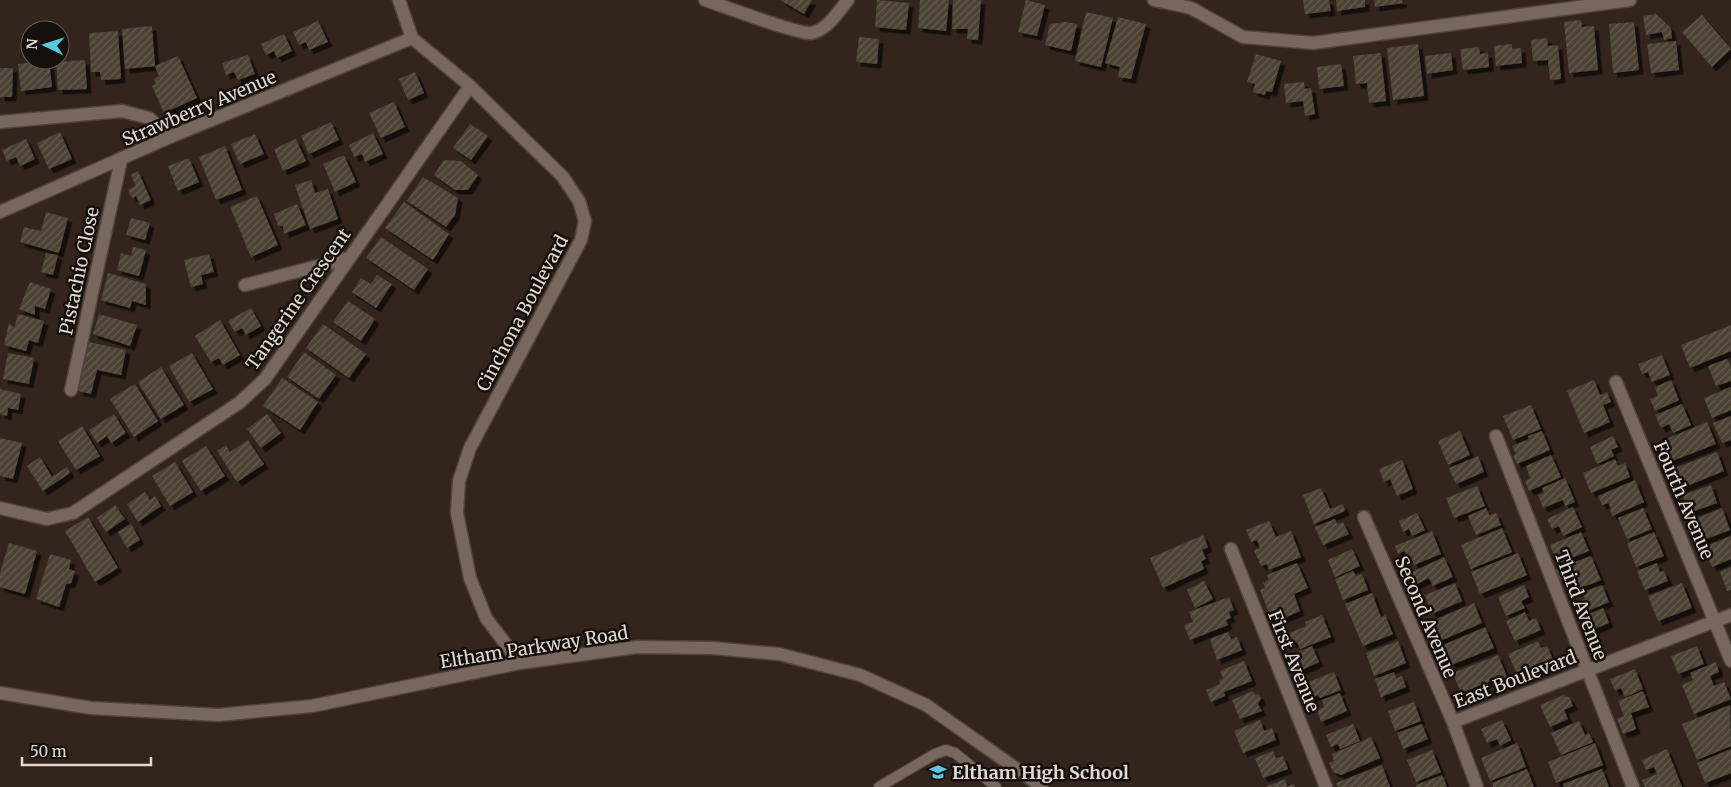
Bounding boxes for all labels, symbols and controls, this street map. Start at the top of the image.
north arrow [20,20,70,70]
text: N [23,38,41,50]
street label: Strawberry Avenue [118,65,280,151]
street label: Pistachio Close [54,205,104,337]
street label: Tangerine Crescent [240,224,356,374]
street label: Cinchona Boulevard [471,231,573,395]
street label: Fourth Avenue [1649,437,1719,563]
street label: Third Avenue [1549,547,1613,663]
street label: Second Avenue [1390,553,1462,681]
street label: First Avenue [1263,607,1325,715]
street label: Eltham Parkway Road [438,621,630,673]
street label: East Boulevard [1450,645,1580,713]
scale bar [22,734,151,766]
text: 50 m [30,742,67,761]
place label: Eltham High School [952,761,1129,784]
school or university icon: Eltham High School [928,762,948,782]

